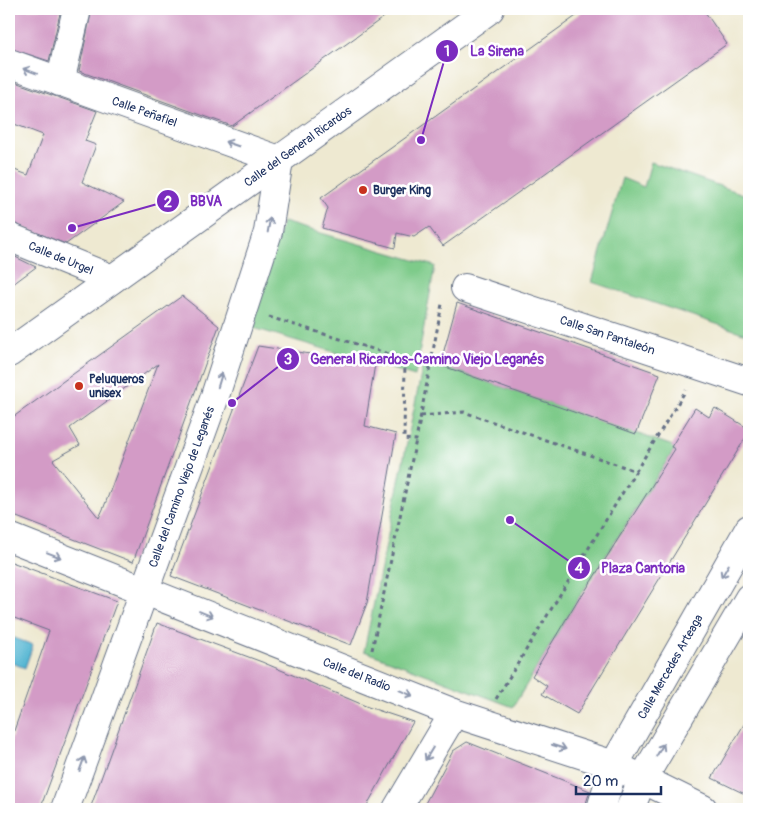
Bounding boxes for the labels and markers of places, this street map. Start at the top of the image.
callout: La Sirena [435,36,534,65]
place label: Burger King [373,183,431,198]
marker: Burger King [357,184,369,196]
callout: BBVA [155,187,233,216]
callout: General Ricardos-Camino Viejo Leganés [275,344,554,373]
place label: Peluqueros unisex [89,372,144,401]
marker: Peluqueros unisex [73,380,85,392]
callout: Plaza Cantoria [566,553,695,582]

